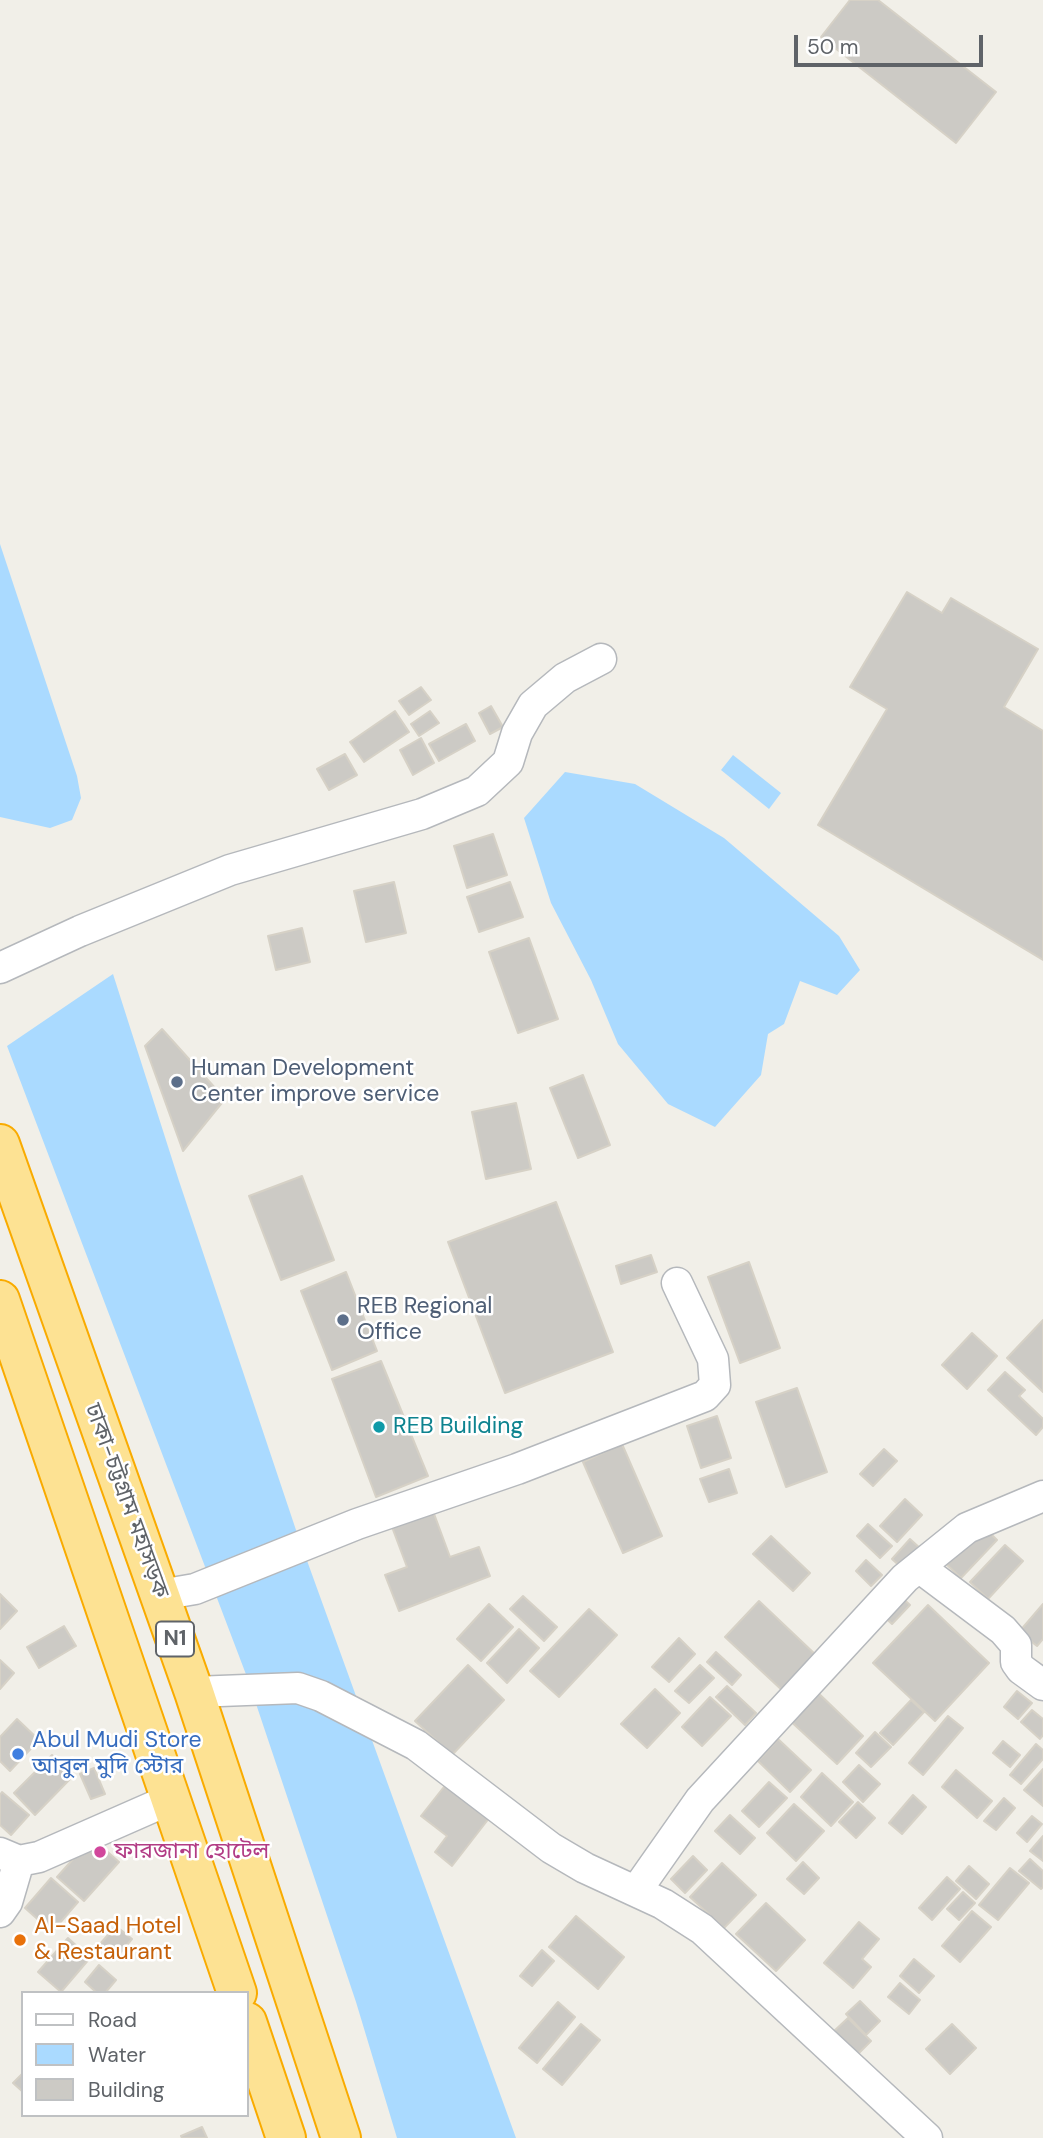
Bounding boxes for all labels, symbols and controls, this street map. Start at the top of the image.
scale bar [798,21,987,65]
text: 50 m [807,33,858,61]
place label: Human Development Center improve service [191,1055,439,1109]
marker: Human Development Center improve service [169,1074,185,1090]
place label: REB Regional Office [357,1293,492,1347]
marker: REB Regional Office [335,1312,351,1328]
street label: ঢাকা-চট্টগ্রাম মহাসড়ক [78,1400,174,1602]
place label: REB Building [393,1413,523,1441]
marker: REB Building [371,1419,387,1435]
road number: N1 [156,1622,194,1656]
place label: Abul Mudi Store আবুল মুদি স্টোর [32,1727,201,1781]
marker: Abul Mudi Store আবুল মুদি স্টোর [10,1746,26,1762]
place label: ফারজানা হোটেল [114,1838,269,1866]
marker: ফারজানা হোটেল [92,1844,108,1860]
place label: Al-Saad Hotel & Restaurant [34,1913,181,1967]
marker: Al-Saad Hotel & Restaurant [12,1932,28,1948]
legend [21,1991,248,2117]
text: Road [88,2006,137,2034]
text: Water [88,2041,146,2069]
text: Building [88,2076,164,2104]

